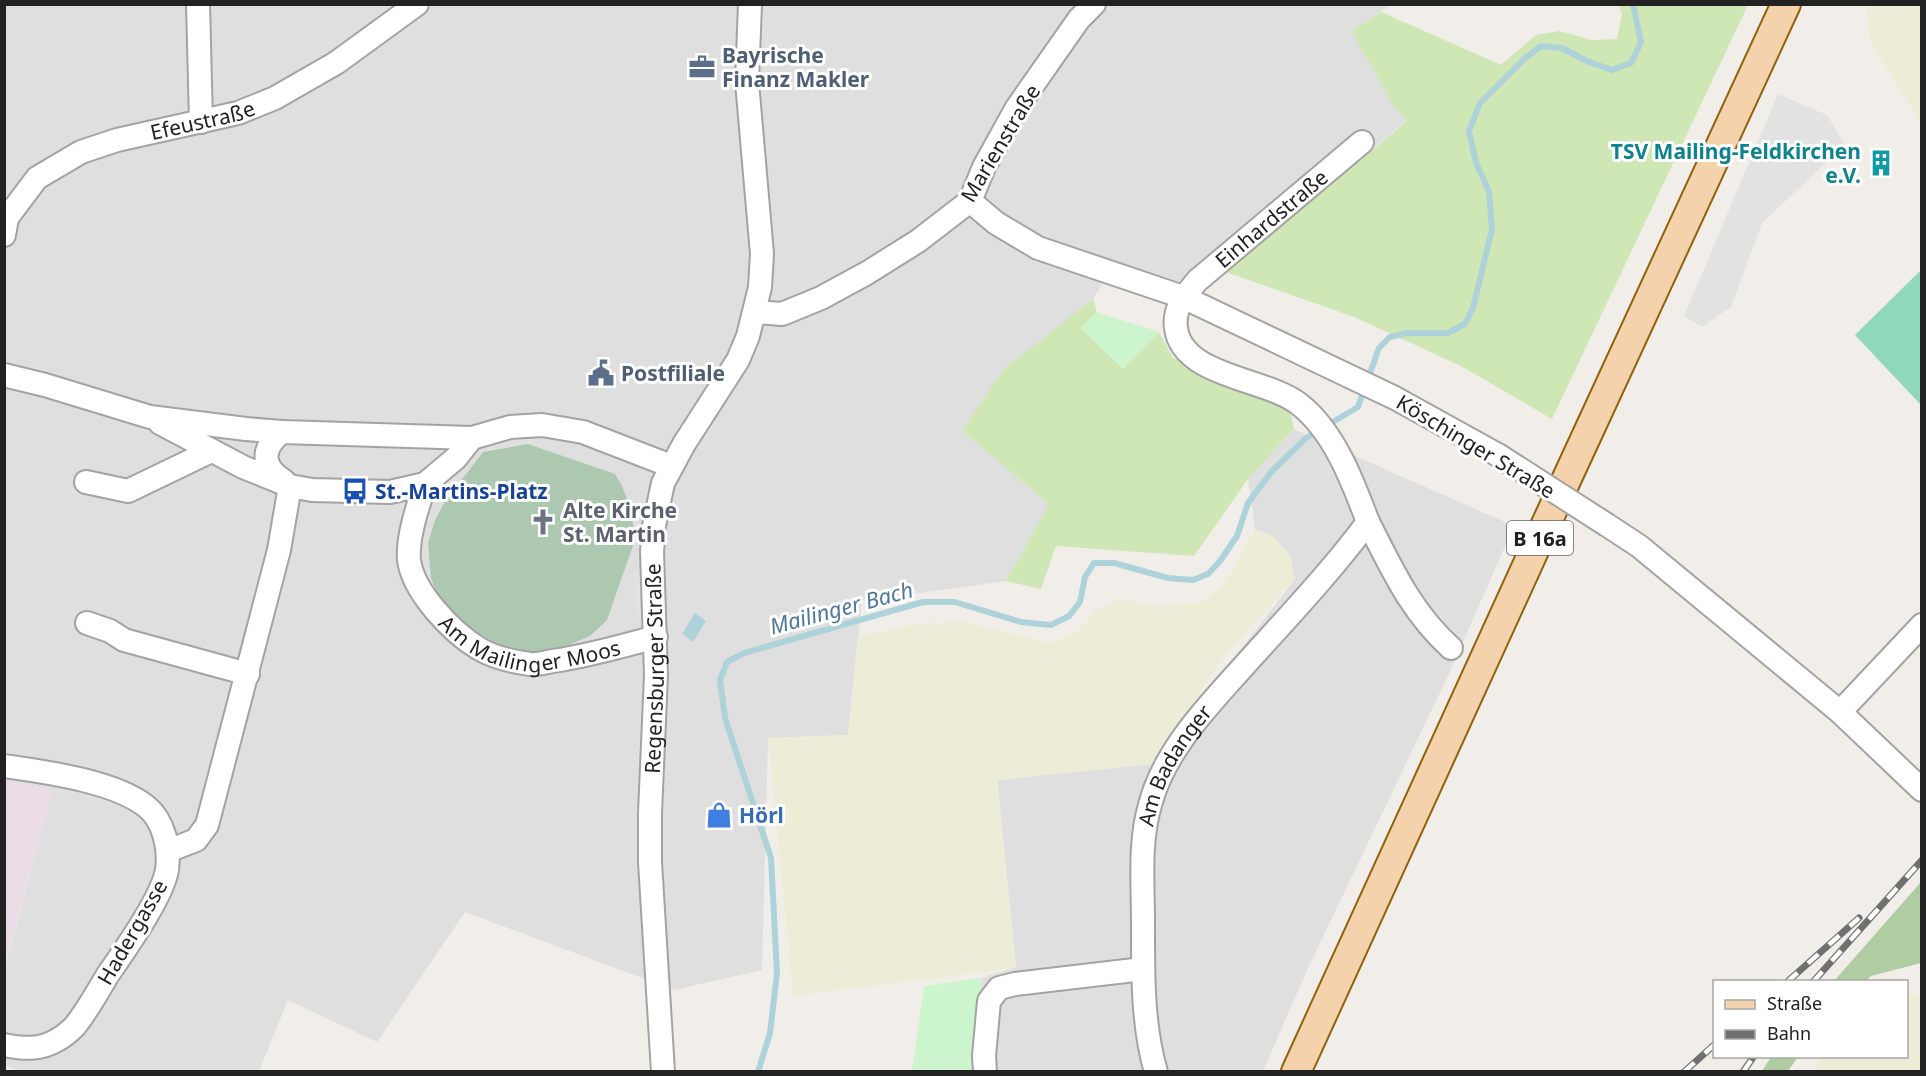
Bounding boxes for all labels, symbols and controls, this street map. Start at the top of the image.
place label: Bayrische Finanz Makler [722,41,870,93]
office icon: Bayrische Finanz Makler [687,52,717,82]
street label: Marienstraße [954,79,1046,207]
street label: Efeustraße [148,94,259,146]
place label: TSV Mailing-Feldkirchen e.V. [1611,137,1861,189]
building icon: TSV Mailing-Feldkirchen e.V. [1866,148,1896,178]
street label: Einhardstraße [1209,163,1333,274]
public building icon: Postfiliale [586,358,616,388]
place label: Postfiliale [621,359,725,387]
street label: Köschinger Straße [1391,388,1561,504]
bus stop icon: St.-Martins-Platz [340,476,370,506]
place label: St.-Martins-Platz [375,477,548,505]
place label: Alte Kirche St. Martin [563,496,677,548]
church icon: Alte Kirche St. Martin [528,507,558,537]
road number: B 16a [1507,521,1573,555]
street label: Regensburger Straße [638,563,670,774]
water label: Mailinger Bach [766,573,916,641]
street label: Am Mailinger Moos [433,609,623,678]
street label: Am Badanger [1131,698,1218,828]
shop icon: Hörl [704,800,734,830]
place label: Hörl [739,801,784,829]
street label: Hadergasse [91,874,173,990]
legend [1713,980,1908,1058]
text: Straße [1767,991,1822,1015]
text: Bahn [1767,1021,1811,1045]

